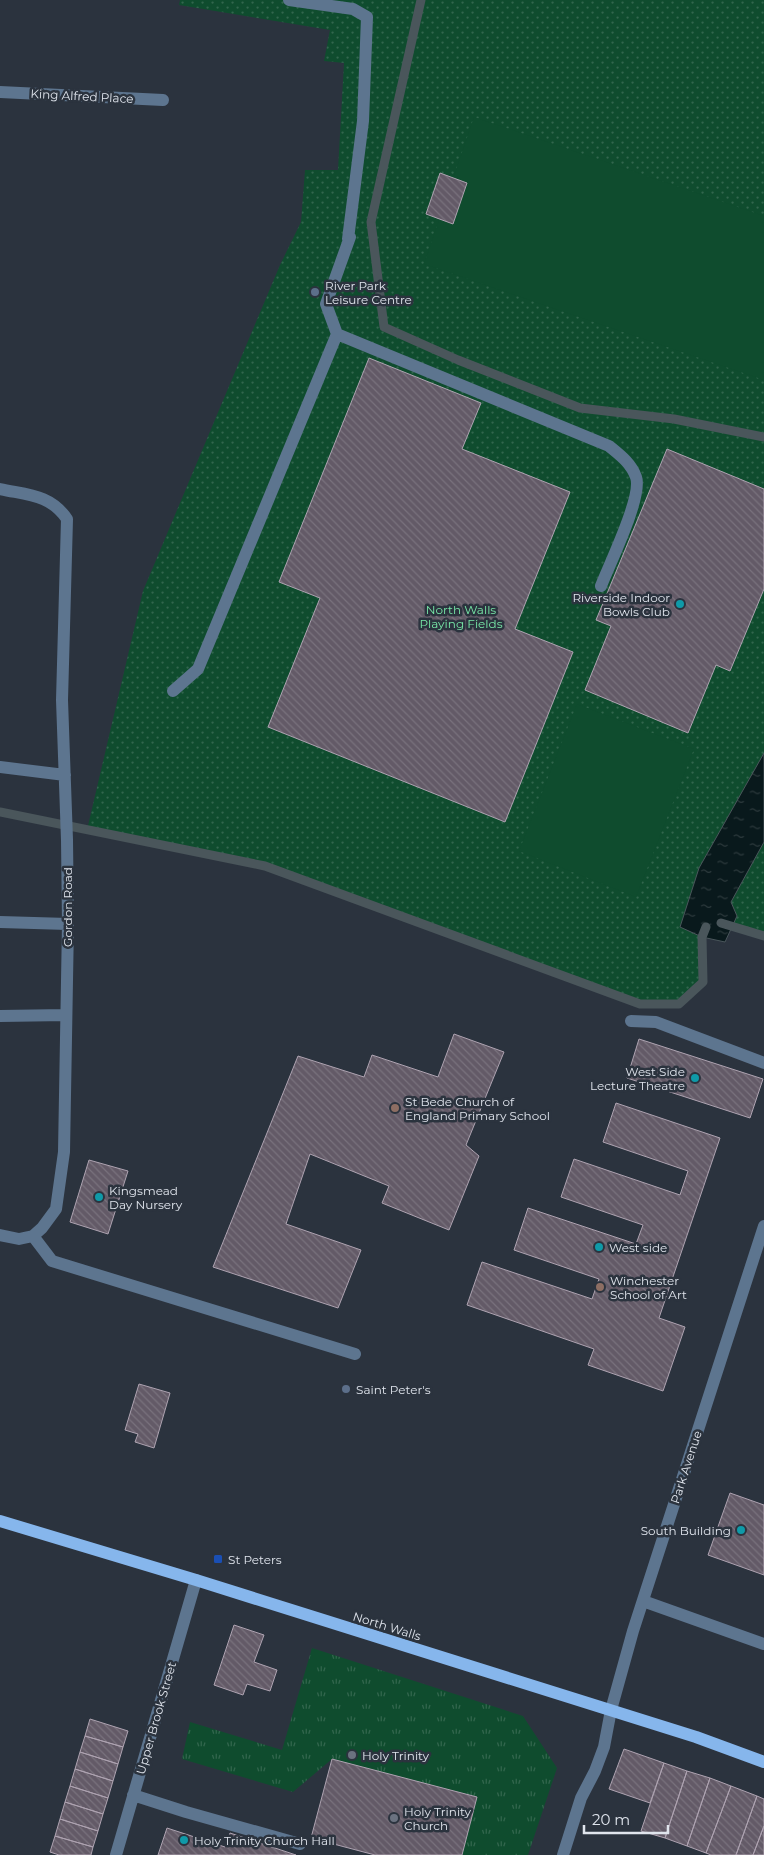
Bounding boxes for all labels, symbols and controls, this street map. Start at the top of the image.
street label: King Alfred Place [30,86,134,106]
place label: River Park Leisure Centre [325,278,412,307]
marker: River Park Leisure Centre [309,286,321,298]
place label: Riverside Indoor Bowls Club [572,590,670,619]
marker: Riverside Indoor Bowls Club [674,598,686,610]
park label: North Walls Playing Fields [419,602,503,631]
street label: Gordon Road [60,867,75,947]
place label: West Side Lecture Theatre [590,1064,685,1093]
marker: West Side Lecture Theatre [689,1072,701,1084]
place label: St Bede Church of England Primary School [405,1094,550,1123]
marker: St Bede Church of England Primary School [389,1102,401,1114]
place label: Kingsmead Day Nursery [109,1183,183,1212]
marker: Kingsmead Day Nursery [93,1191,105,1203]
place label: West side [609,1240,667,1255]
marker: West side [593,1241,605,1253]
place label: Winchester School of Art [610,1273,687,1302]
marker: Winchester School of Art [594,1281,606,1293]
place label: Saint Peter's [356,1382,431,1397]
marker: Saint Peter's [340,1383,352,1395]
street label: Park Avenue [667,1429,705,1505]
place label: South Building [641,1523,731,1538]
marker: South Building [735,1524,747,1536]
place label: St Peters [228,1552,282,1567]
marker: St Peters [212,1553,224,1565]
street label: North Walls [351,1609,423,1644]
street label: Upper Brook Street [133,1660,179,1776]
place label: Holy Trinity [362,1748,429,1763]
marker: Holy Trinity [346,1749,358,1761]
scale bar [584,1802,668,1834]
place label: Holy Trinity Church [404,1804,471,1833]
text: 20 m [592,1810,630,1829]
marker: Holy Trinity Church [388,1812,400,1824]
place label: Holy Trinity Church Hall [194,1833,335,1848]
marker: Holy Trinity Church Hall [178,1834,190,1846]

